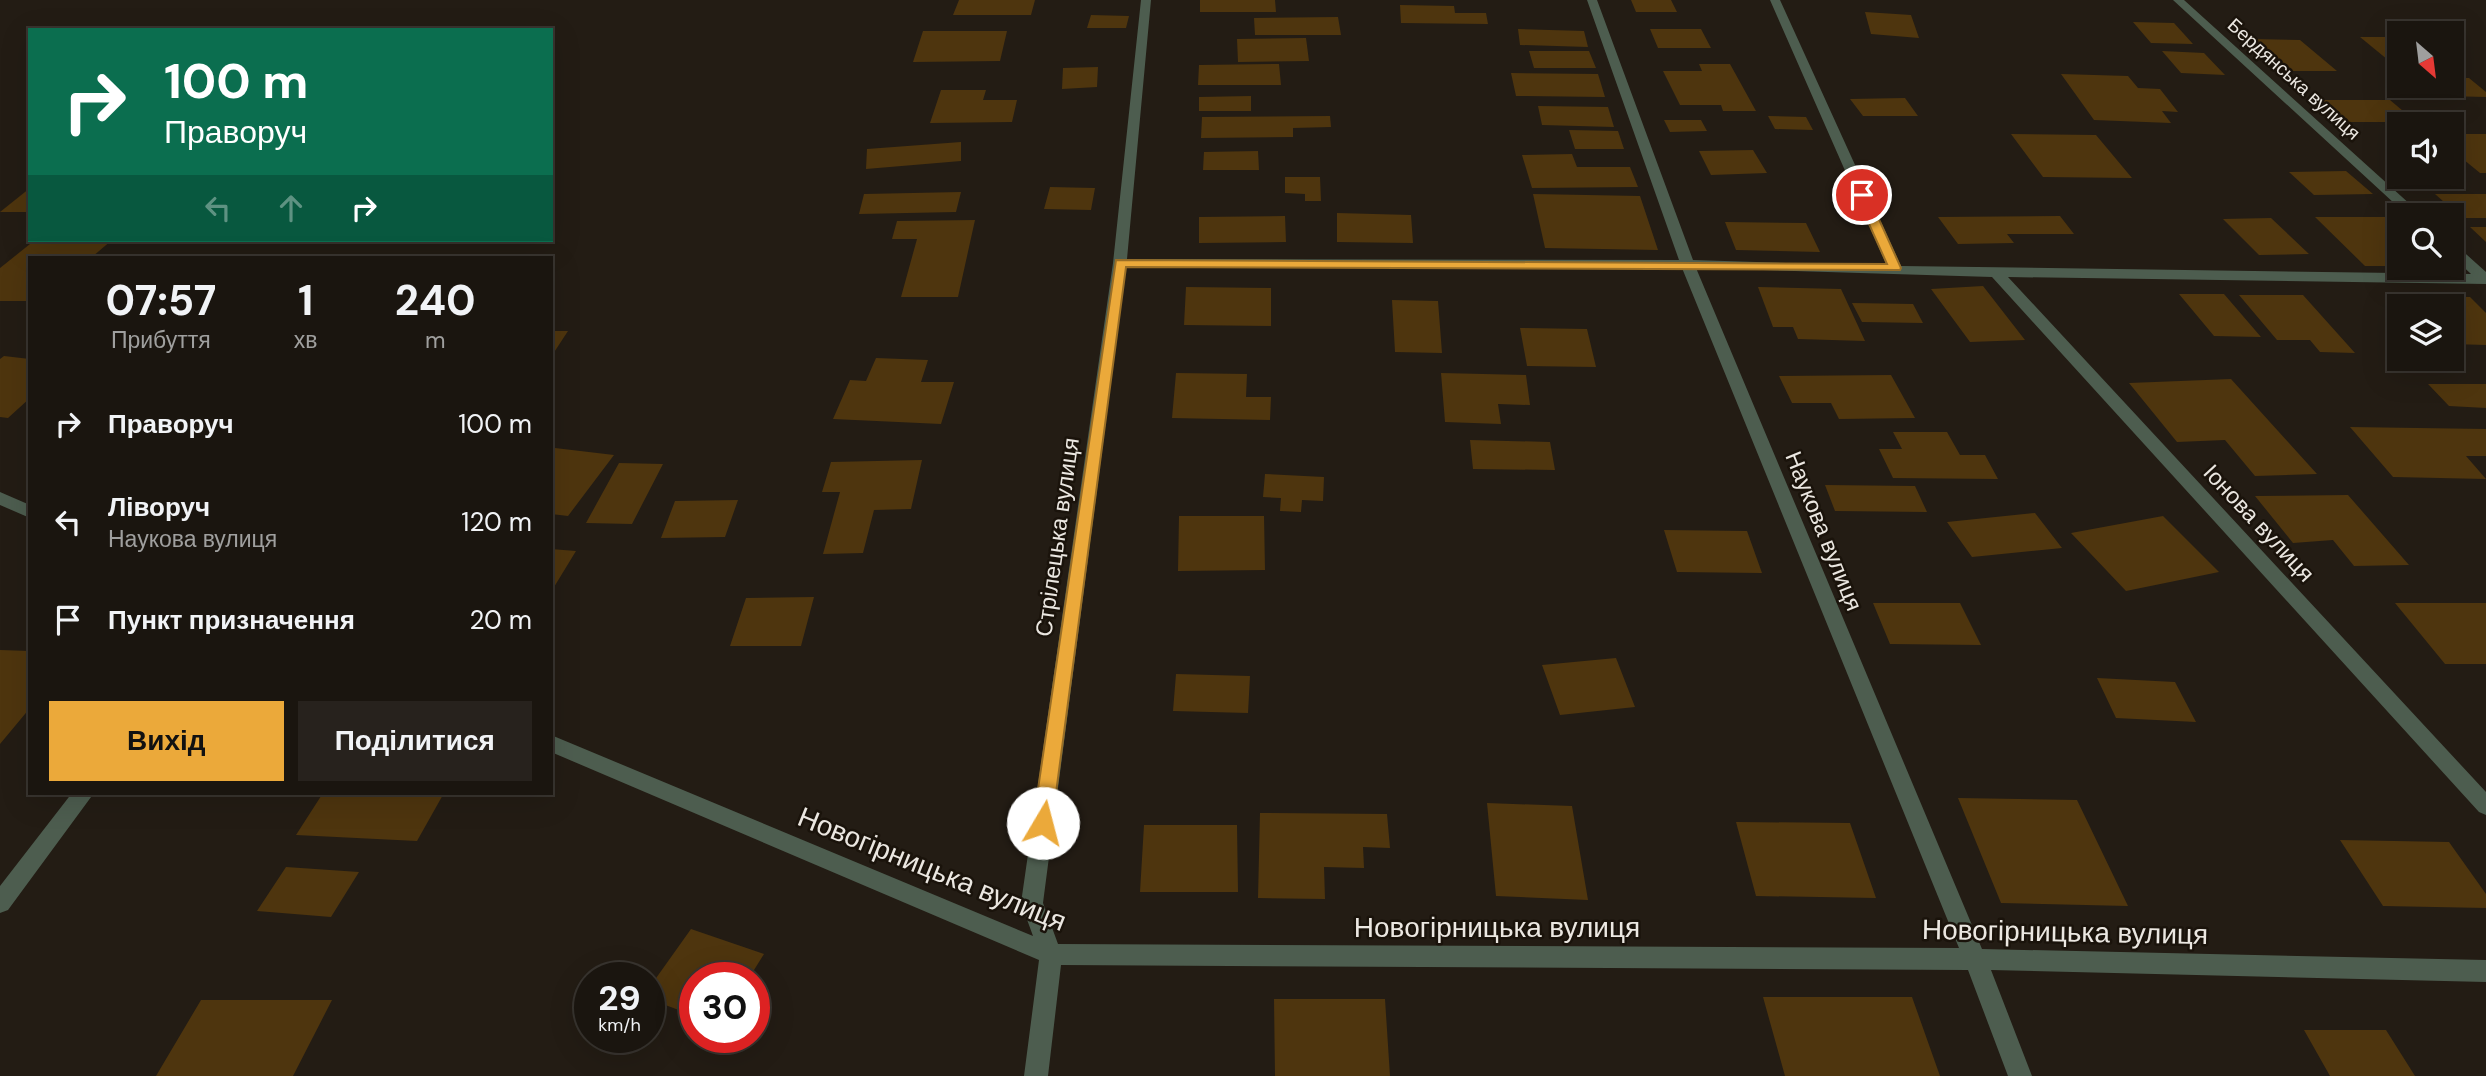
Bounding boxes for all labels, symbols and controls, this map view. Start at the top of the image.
street label: Бердянська вулиця [2222,13,2366,145]
north arrow [2387,21,2464,98]
map controls [2387,21,2464,371]
text: 100 m [164,49,308,113]
icon: right [49,56,140,147]
text: Праворуч [164,111,307,153]
button: sound [2387,112,2464,189]
pin [1832,165,1892,225]
icon: arrive [1843,176,1881,214]
icon: left [199,189,237,227]
icon: ahead [272,189,310,227]
icon: right [345,189,383,227]
button: search [2387,203,2464,280]
text: 07:57 [105,273,216,328]
text: 1 [298,273,313,328]
text: 240 [395,273,476,328]
button: layers [2387,294,2464,371]
text: Прибуття [111,325,211,355]
text: хв [294,325,317,355]
text: m [425,325,445,355]
icon: right [49,405,87,443]
text: Праворуч [108,407,234,441]
text: 100 m [458,407,532,441]
street label: Стрілецька вулиця [1028,436,1086,638]
street label: Наукова вулиця [1778,447,1870,615]
street label: Іонова вулиця [2197,458,2321,588]
text: Ліворуч [108,490,210,524]
icon: left [49,503,87,541]
text: 120 m [461,505,532,539]
text: Наукова вулиця [108,524,277,554]
icon: arrive [49,601,87,639]
text: Пункт призначення [108,603,355,637]
text: 20 m [469,603,532,637]
button: Вихід [49,701,284,781]
button: Поділитися [298,701,532,781]
position arrow [1006,786,1080,860]
street label: Новогірницька вулиця [792,798,1072,940]
street label: Новогірницька вулиця [1354,909,1640,946]
street label: Новогірницька вулиця [1922,911,2208,953]
speed limit sign: 30 [679,962,770,1053]
text: 29 [598,975,641,1021]
text: km/h [598,1013,641,1037]

